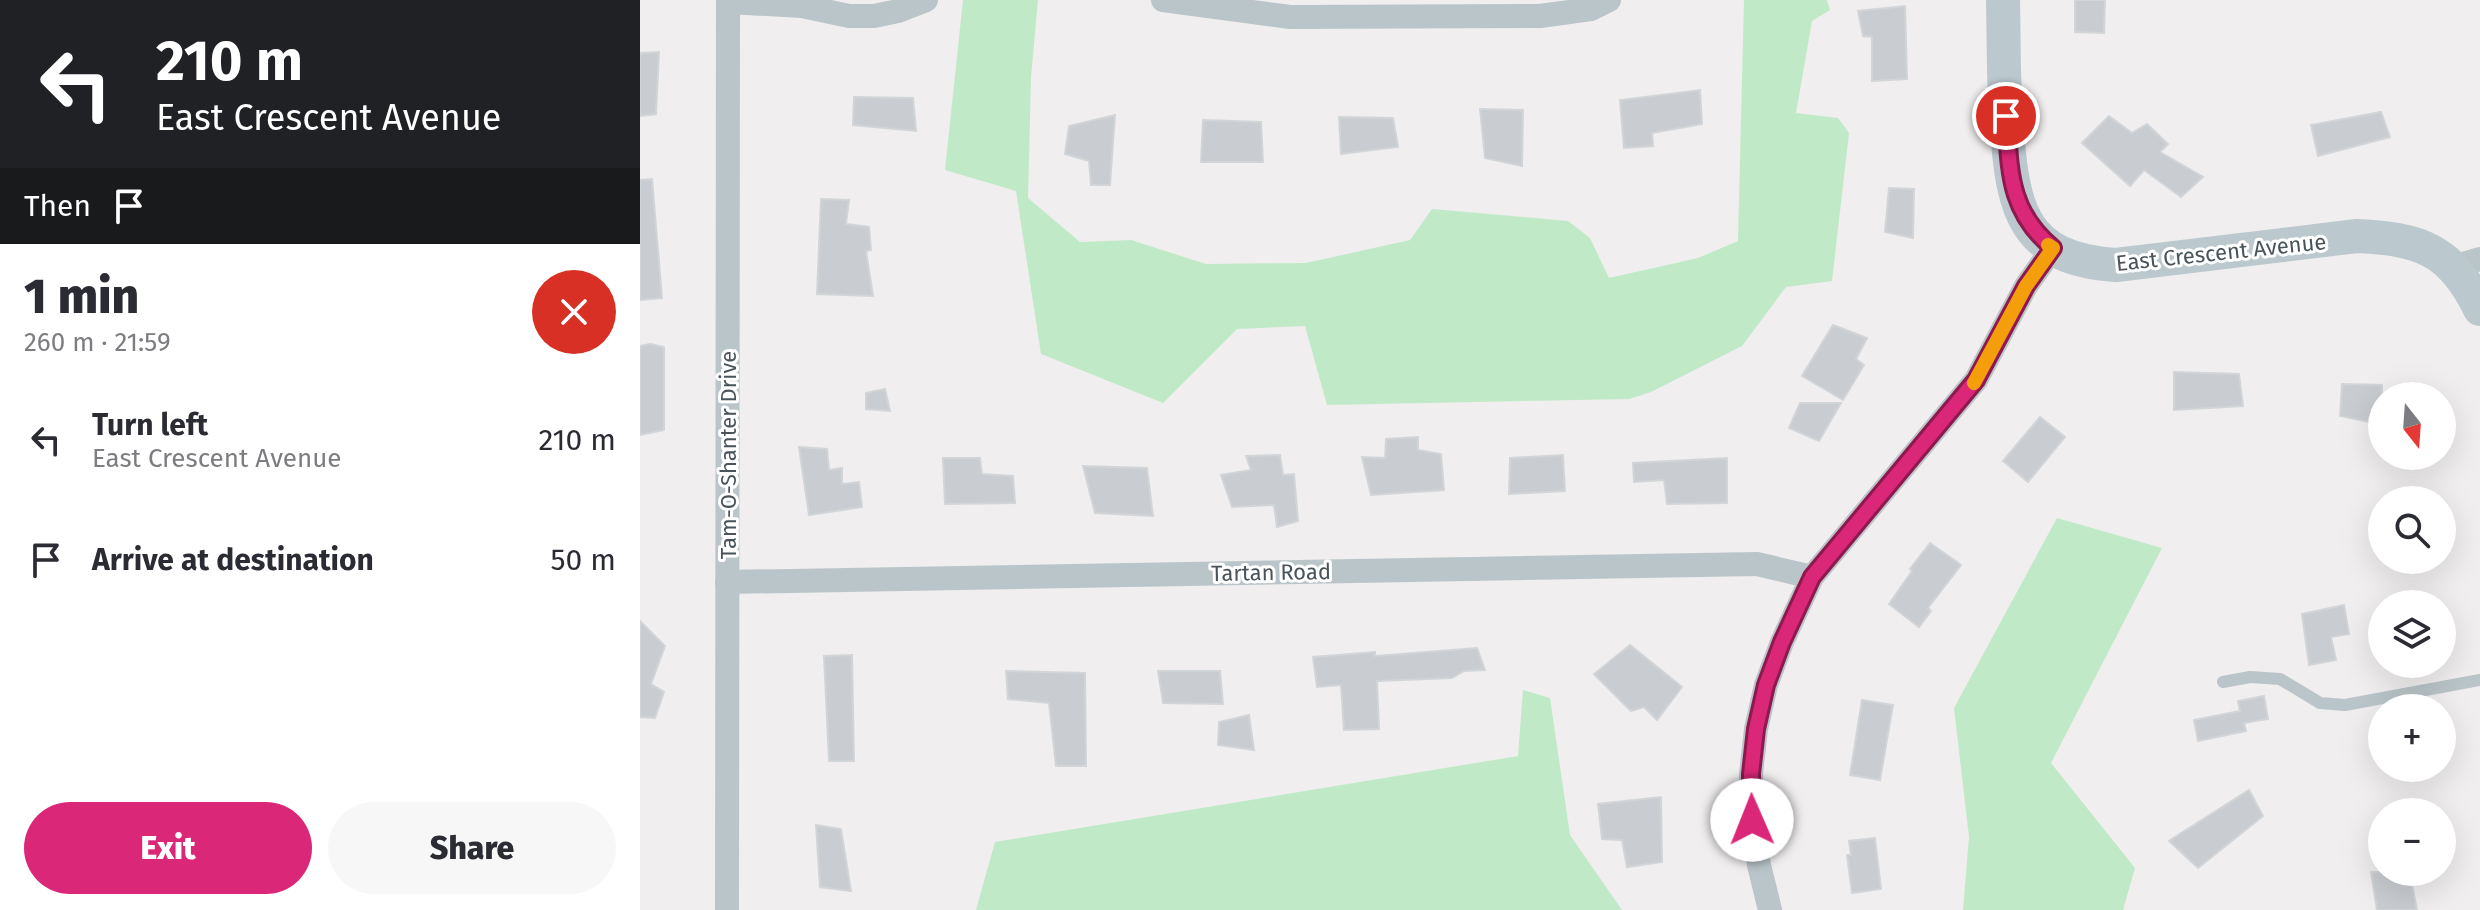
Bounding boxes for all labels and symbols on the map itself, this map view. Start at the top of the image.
pin [1972,82,2040,150]
street label: East Crescent Avenue [2115,228,2327,277]
street label: Tam-O-Shanter Drive [715,351,742,559]
north arrow [2368,382,2456,470]
street label: Tartan Road [1211,558,1331,587]
position arrow [1710,778,1794,862]

